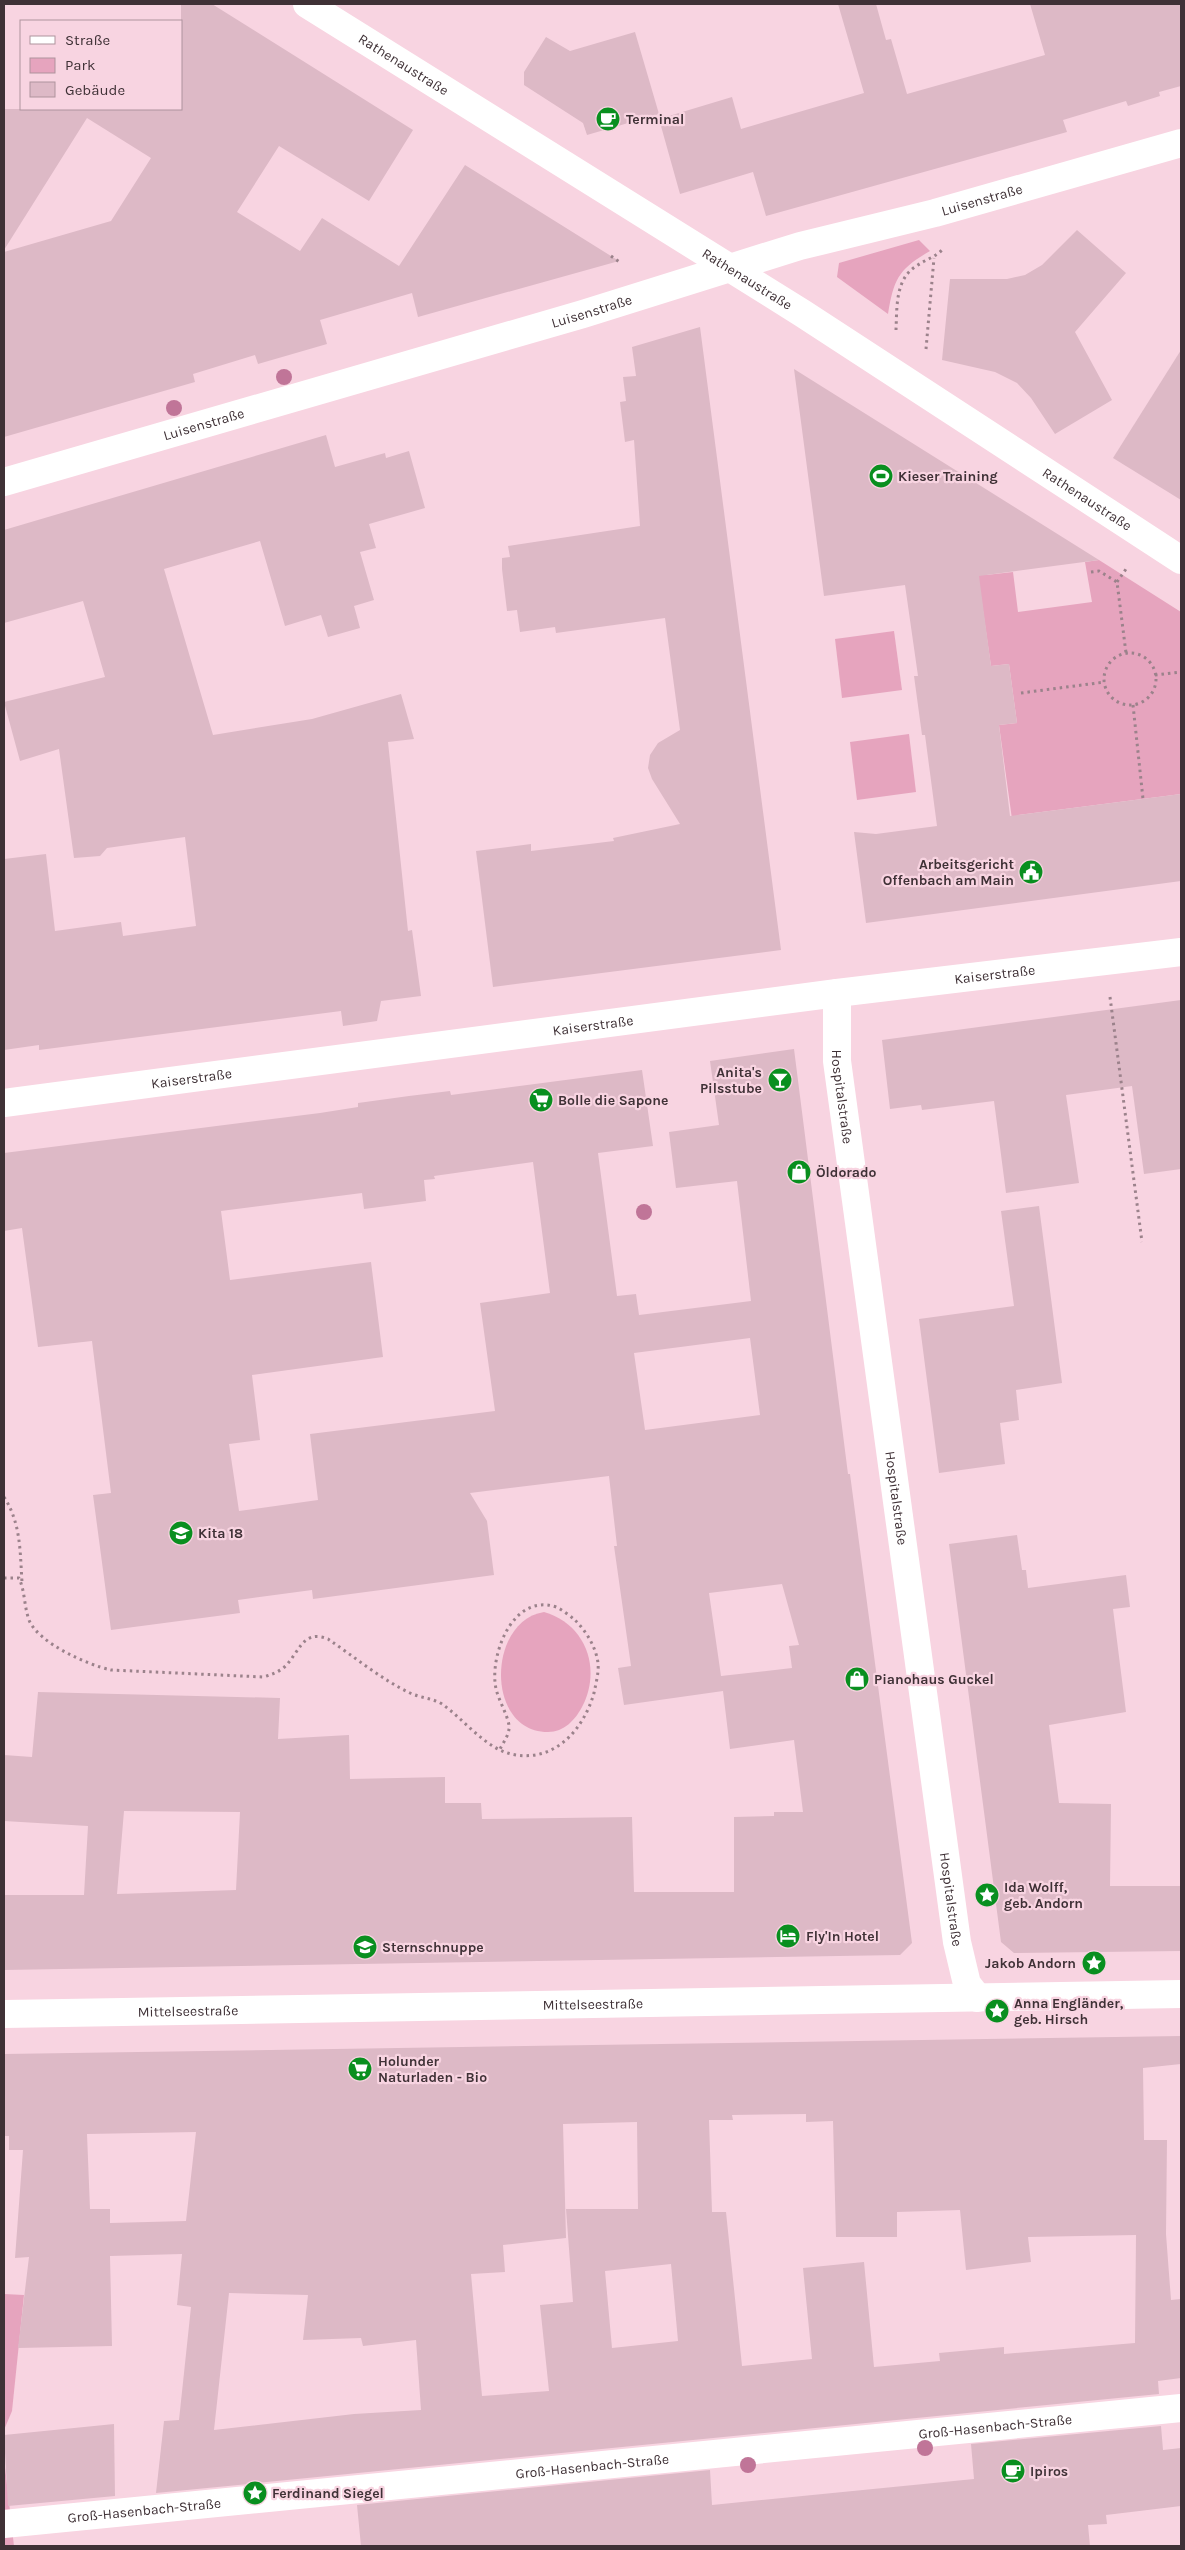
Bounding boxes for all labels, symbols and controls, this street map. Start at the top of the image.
legend [20,20,182,110]
street label: Rathenaustraße [355,30,452,99]
text: Straße [65,31,110,49]
text: Park [65,56,95,74]
text: Gebäude [65,81,125,99]
cafe icon: Terminal [595,106,621,132]
place label: Terminal [626,111,684,128]
street label: Luisenstraße [939,180,1024,219]
street label: Rathenaustraße [699,244,795,313]
street label: Luisenstraße [549,291,634,331]
street label: Luisenstraße [161,404,246,444]
sports icon: Kieser Training [868,463,894,489]
street label: Rathenaustraße [1039,464,1135,534]
place label: Kieser Training [898,468,998,485]
place label: Arbeitsgericht Offenbach am Main [883,856,1014,889]
public building icon: Arbeitsgericht Offenbach am Main [1018,859,1044,885]
street label: Kaiserstraße [953,961,1036,987]
street label: Kaiserstraße [551,1011,634,1039]
street label: Hospitalstraße [828,1050,857,1145]
place label: Anita's Pilsstube [700,1064,762,1097]
street label: Kaiserstraße [150,1065,233,1092]
bar icon: Anita's Pilsstube [767,1067,793,1093]
supermarket icon: Bolle die Sapone [528,1087,554,1113]
place label: Bolle die Sapone [558,1092,668,1109]
shop icon: Öldorado [786,1159,812,1185]
place label: Öldorado [816,1164,877,1181]
street label: Hospitalstraße [882,1450,911,1546]
school or university icon: Kita 18 [168,1520,194,1546]
place label: Kita 18 [198,1525,243,1542]
shop icon: Pianohaus Guckel [844,1666,870,1692]
place label: Pianohaus Guckel [874,1671,994,1688]
street label: Hospitalstraße [936,1851,966,1948]
place label: Ida Wolff, geb. Andorn [1004,1879,1083,1912]
place icon: Ida Wolff, geb. Andorn [974,1882,1000,1908]
hotel icon: Fly'In Hotel [775,1923,801,1949]
place label: Fly'In Hotel [806,1928,879,1945]
school or university icon: Sternschnuppe [352,1934,378,1960]
place label: Sternschnuppe [382,1939,484,1956]
place icon: Jakob Andorn [1081,1950,1107,1976]
place label: Jakob Andorn [985,1955,1076,1972]
street label: Mittelseestraße [542,1995,643,2013]
place label: Anna Engländer, geb. Hirsch [1014,1995,1124,2028]
place icon: Anna Engländer, geb. Hirsch [984,1998,1010,2024]
street label: Mittelseestraße [138,2002,238,2020]
place label: Holunder Naturladen - Bio [378,2053,487,2086]
supermarket icon: Holunder Naturladen - Bio [347,2056,373,2082]
street label: Groß-Hasenbach-Straße [918,2410,1073,2442]
street label: Groß-Hasenbach-Straße [515,2450,670,2482]
cafe icon: Ipiros [1000,2458,1026,2484]
place label: Ipiros [1030,2463,1068,2480]
place icon: Ferdinand Siegel [242,2480,268,2506]
place label: Ferdinand Siegel [272,2485,384,2502]
street label: Groß-Hasenbach-Straße [67,2494,222,2526]

